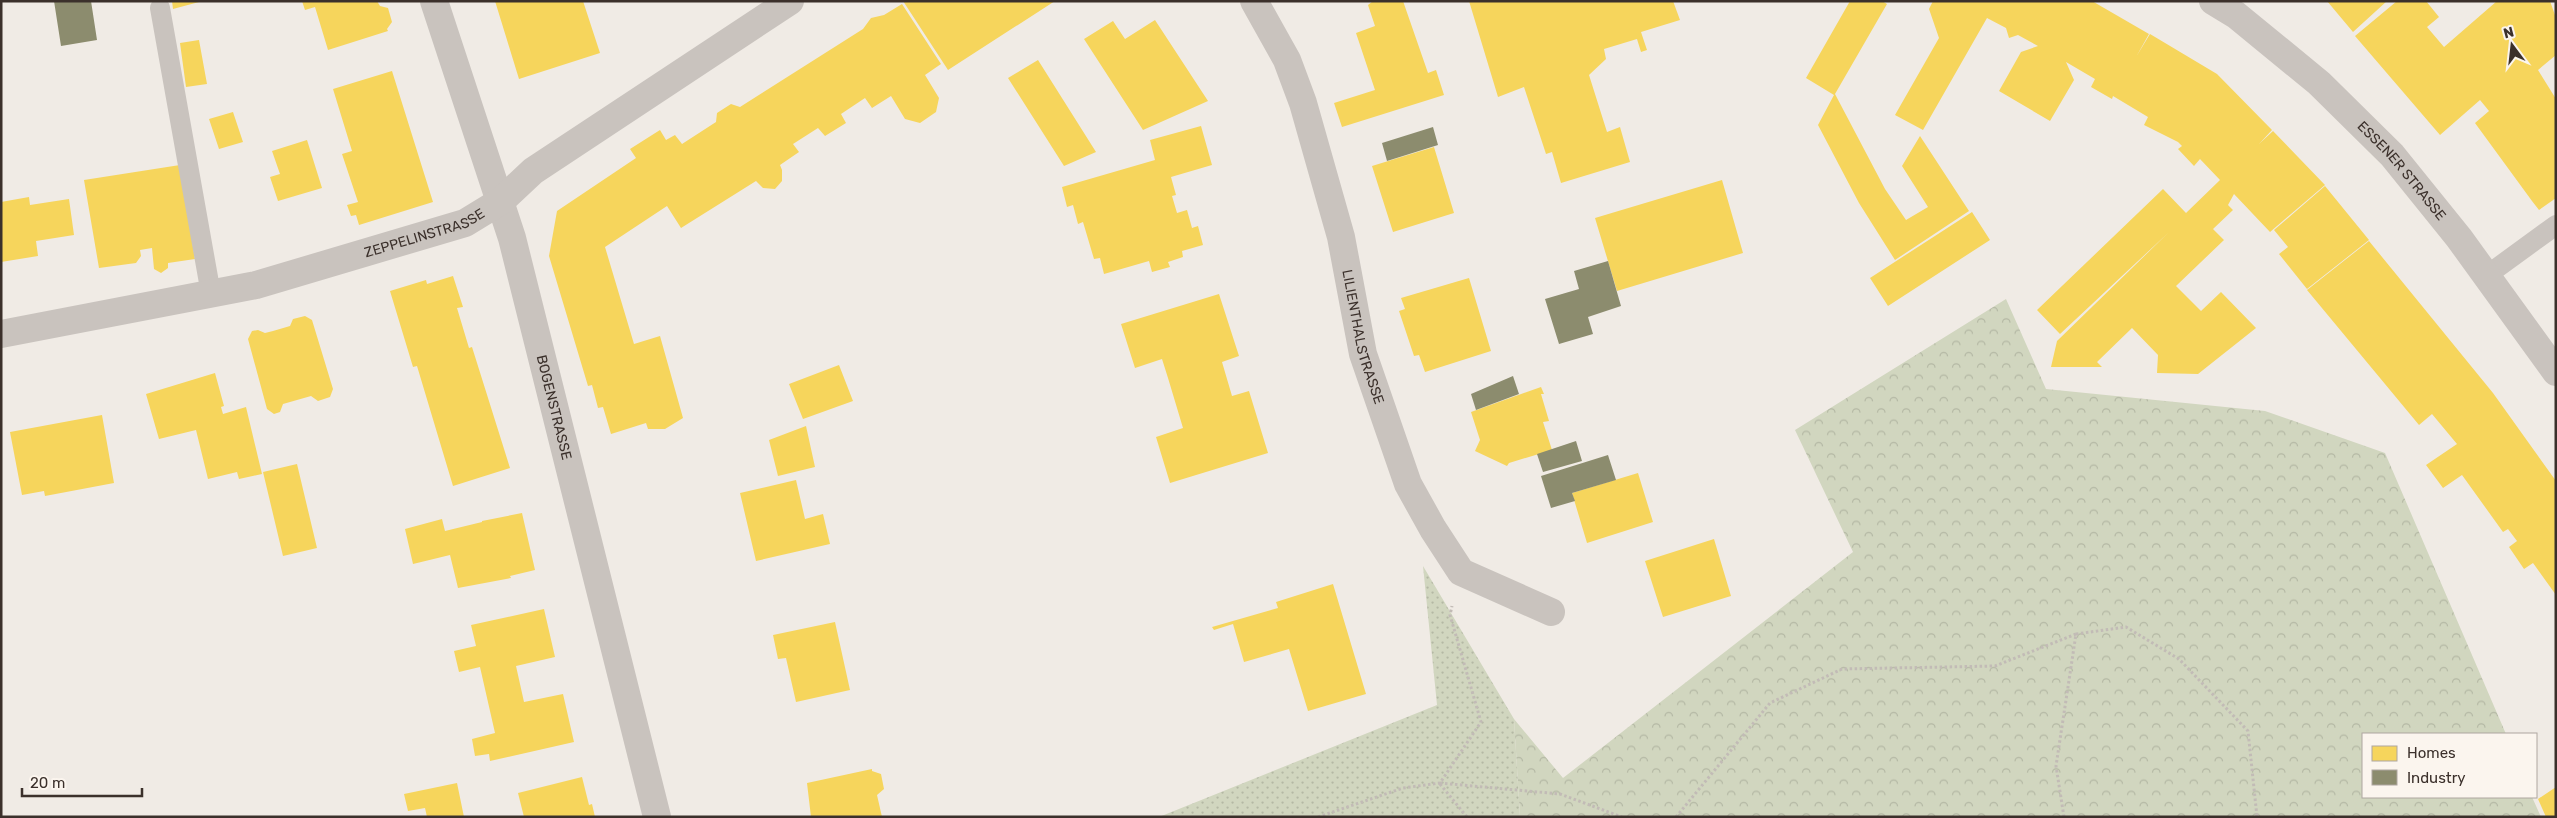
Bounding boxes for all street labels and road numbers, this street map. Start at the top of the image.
street label: ESSENER STRASSE [2354,117,2450,224]
street label: ZEPPELINSTRASSE [362,205,488,261]
street label: LILIENTHALSTRASSE [1339,268,1388,406]
street label: BOGENSTRASSE [533,353,576,462]

